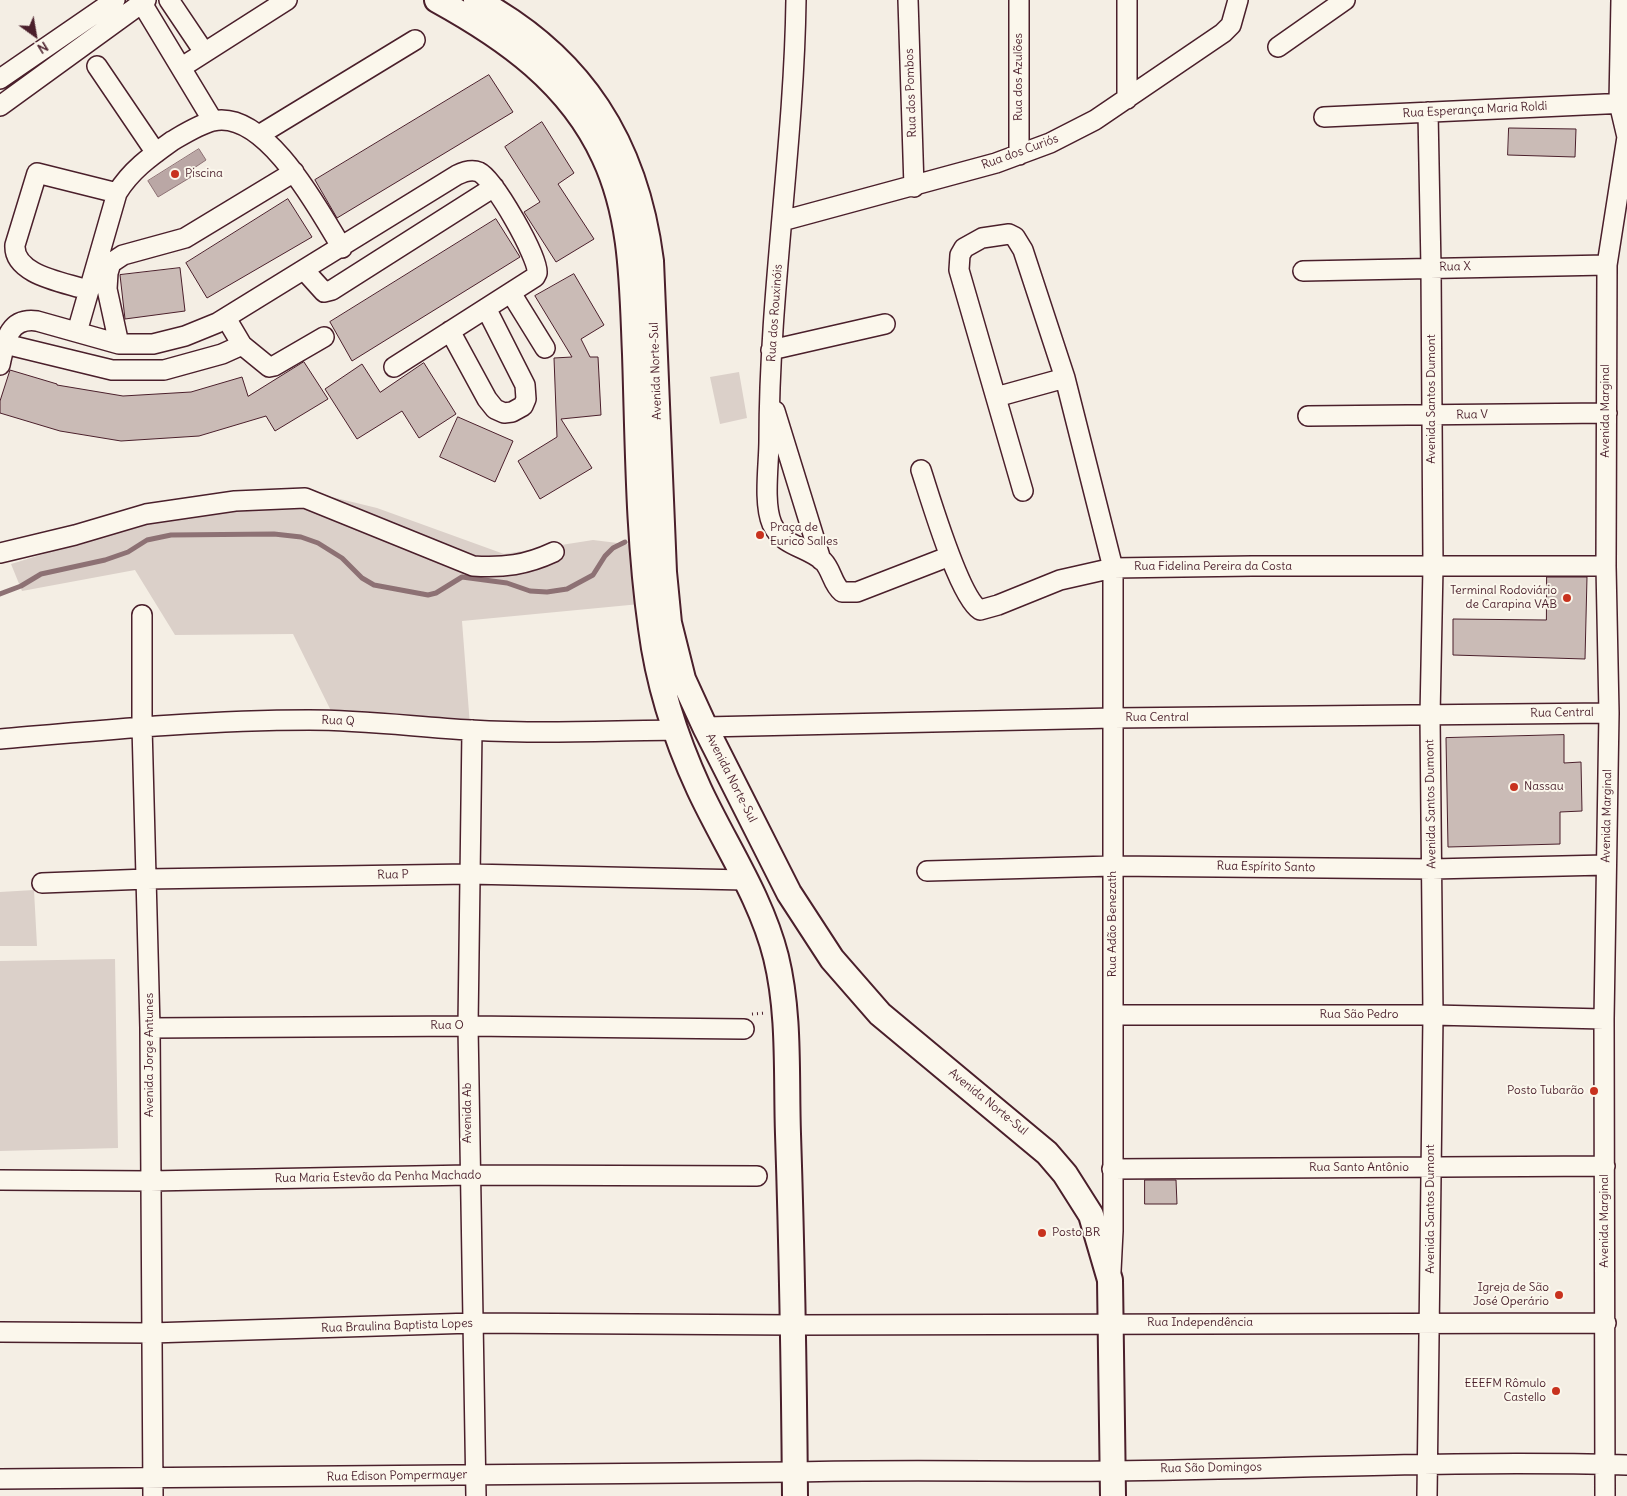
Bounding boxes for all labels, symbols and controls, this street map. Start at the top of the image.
north arrow [10,10,60,60]
street label: Rua dos Azulões [1012,33,1026,121]
text: N [34,38,52,58]
street label: Rua dos Pombos [902,48,920,138]
street label: Rua Esperança Maria Roldi [1402,99,1548,121]
street label: Rua dos Curiós [980,131,1060,173]
place label: Piscina [185,167,223,181]
marker: Piscina [169,168,181,180]
street label: Rua X [1439,260,1471,274]
street label: Rua dos Rouxinóis [764,264,786,362]
street label: Avenida Norte-Sul [647,322,665,420]
street label: Avenida Santos Dumont [1425,334,1439,464]
street label: Avenida Marginal [1599,364,1613,458]
street label: Rua V [1456,408,1488,422]
place label: Praça de Eurico Salles [770,521,838,549]
marker: Praça de Eurico Salles [754,529,766,541]
street label: Rua Fidelina Pereira da Costa [1134,560,1292,574]
place label: Terminal Rodoviário de Carapina VAB [1450,584,1557,612]
marker: Terminal Rodoviário de Carapina VAB [1561,592,1573,604]
street label: Rua Central [1530,705,1594,721]
street label: Rua Central [1125,711,1189,725]
street label: Rua Q [321,713,355,729]
street label: Avenida Norte-Sul [702,731,760,825]
street label: Avenida Santos Dumont [1423,739,1439,869]
street label: Avenida Marginal [1599,769,1615,863]
place label: Nassau [1524,780,1564,794]
marker: Nassau [1508,781,1520,793]
street label: Rua Espírito Santo [1217,859,1315,875]
street label: Rua P [377,868,409,882]
street label: Rua Adão Benezath [1106,871,1120,977]
street label: Avenida Jorge Antunes [143,993,157,1117]
street label: Rua São Pedro [1319,1008,1399,1022]
street label: Rua O [430,1019,464,1033]
street label: Avenida Norte-Sul [946,1066,1030,1138]
street label: Avenida Ab [461,1083,475,1143]
place label: Posto Tubarão [1507,1084,1584,1098]
marker: Posto Tubarão [1588,1085,1600,1097]
street label: Avenida Santos Dumont [1424,1144,1438,1274]
street label: Rua Santo Antônio [1309,1161,1409,1175]
street label: Rua Maria Estevão da Penha Machado [275,1168,481,1186]
street label: Avenida Marginal [1598,1174,1612,1268]
place label: Posto BR [1052,1226,1100,1240]
marker: Posto BR [1036,1227,1048,1239]
place label: Igreja de São José Operário [1473,1281,1549,1309]
marker: Igreja de São José Operário [1553,1289,1565,1301]
street label: Rua Braulina Baptista Lopes [321,1316,473,1336]
street label: Rua Independência [1147,1316,1253,1330]
place label: EEEFM Rômulo Castello [1464,1377,1546,1405]
marker: EEEFM Rômulo Castello [1550,1385,1562,1397]
street label: Rua São Domingos [1160,1460,1262,1476]
street label: Rua Edison Pompermayer [326,1468,468,1484]

